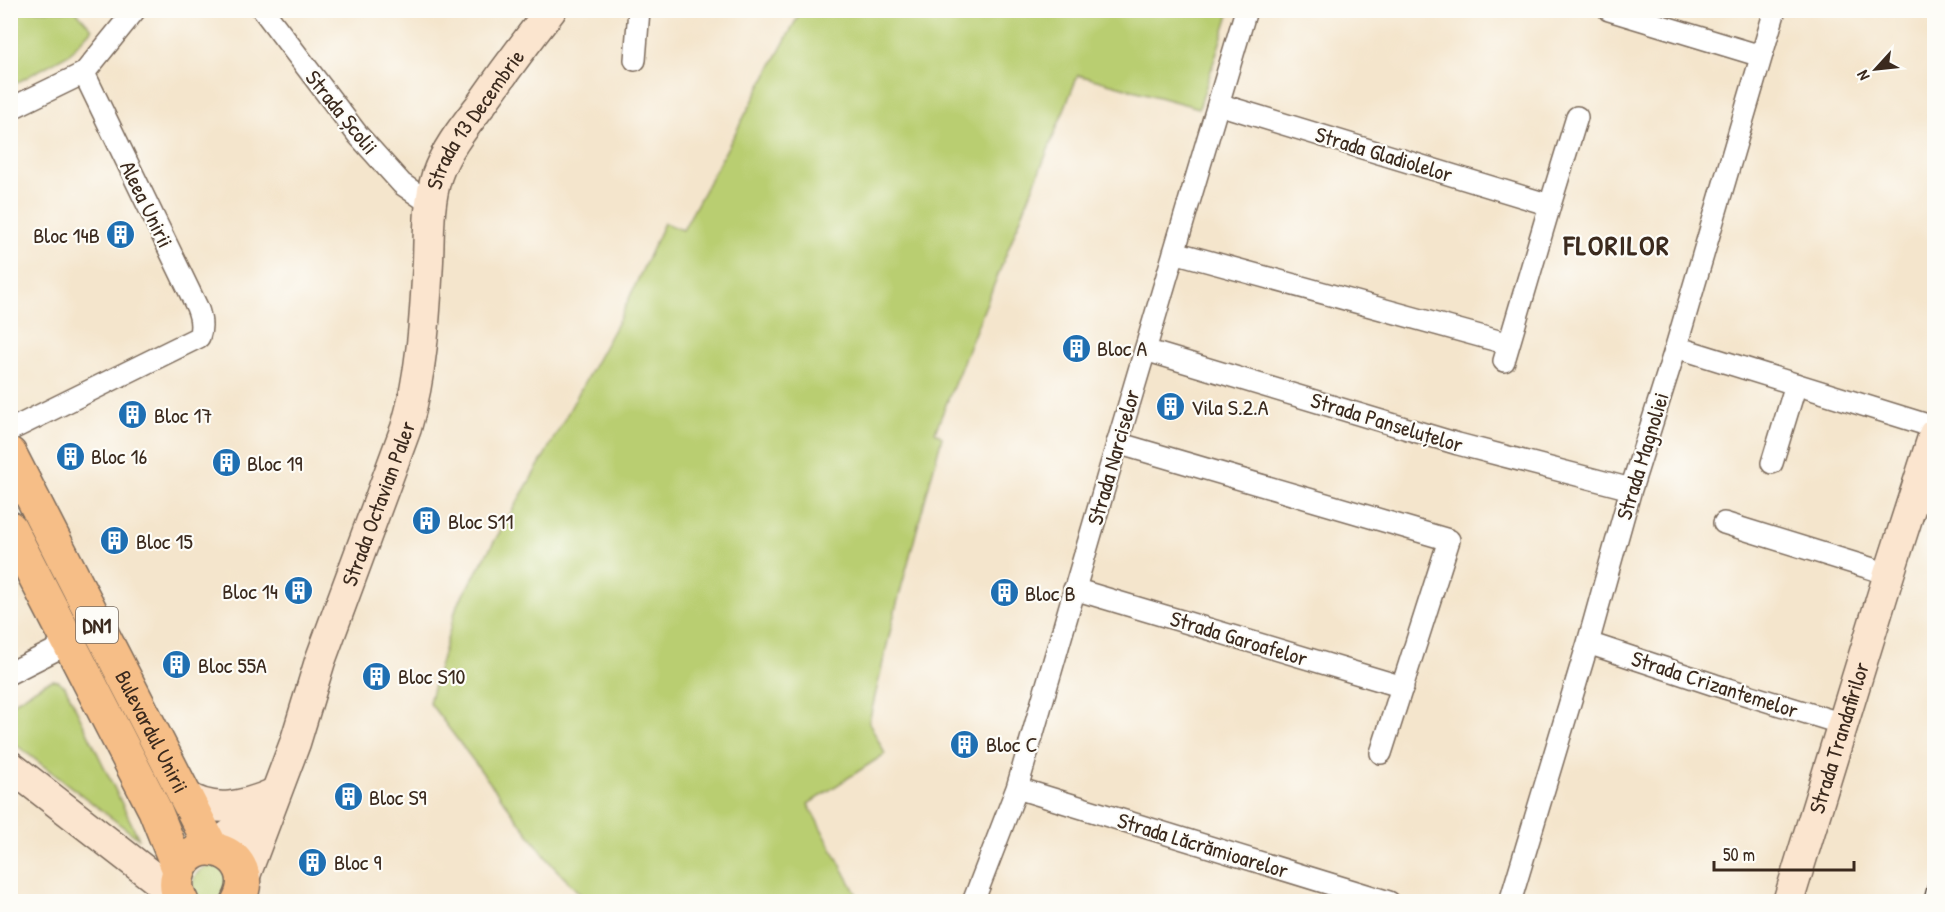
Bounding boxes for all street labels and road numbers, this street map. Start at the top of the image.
street label: Strada 13 Decembrie [419,43,531,192]
street label: Strada Școlii [299,64,385,160]
street label: Strada Gladiolelor [1312,119,1457,189]
street label: Aleea Unirii [113,156,181,252]
street label: Strada Narciselor [1079,385,1147,528]
street label: Strada Panseluțelor [1307,385,1467,460]
street label: Strada Magnoliei [1608,389,1676,523]
street label: Strada Octavian Paler [334,417,422,590]
street label: Strada Garoafelor [1167,603,1312,673]
road number: DN1 [76,607,118,643]
street label: Strada Crizantemelor [1628,643,1803,725]
street label: Strada Trandafirilor [1801,658,1876,817]
street label: Bulevardul Unirii [108,665,196,798]
street label: Strada Lăcrămioarelor [1114,805,1293,885]

